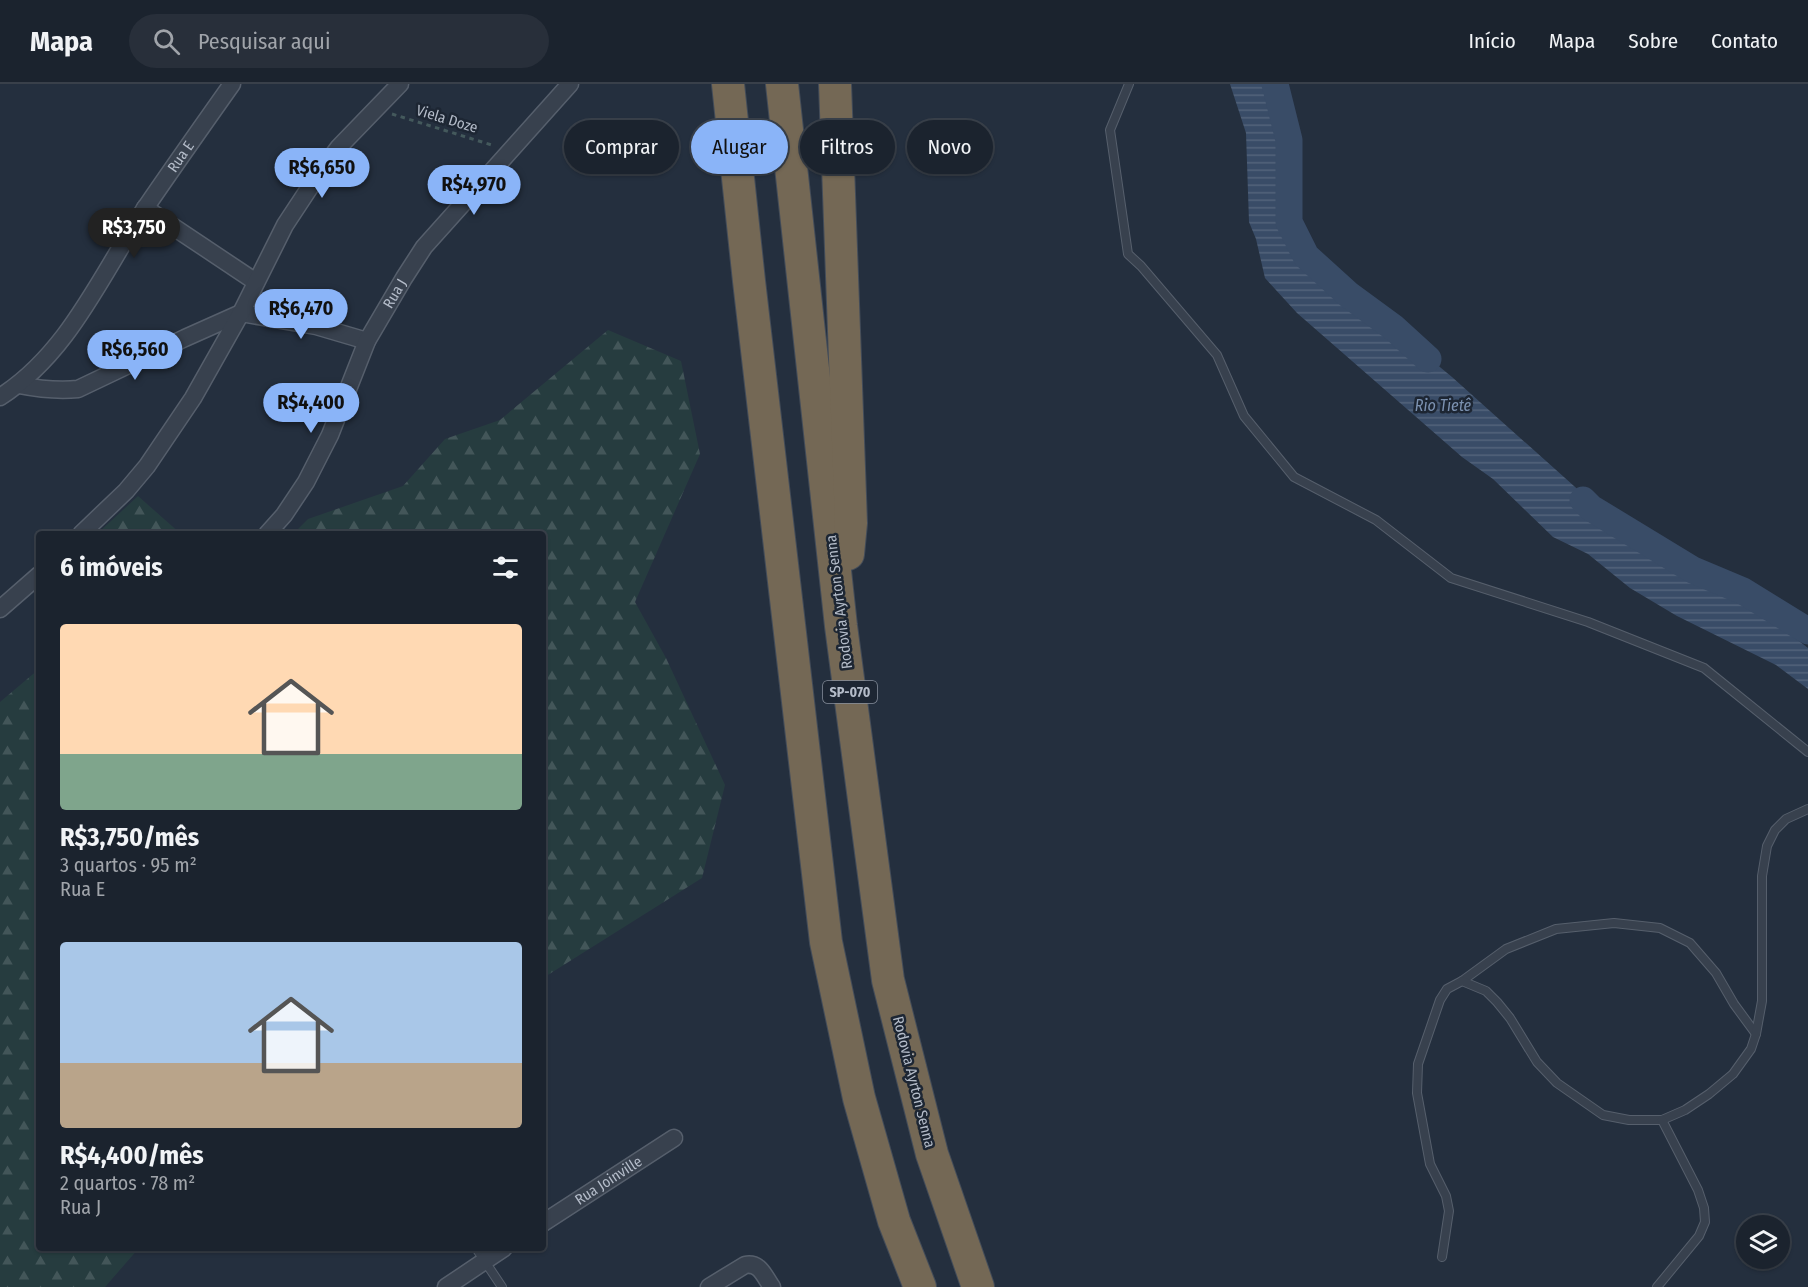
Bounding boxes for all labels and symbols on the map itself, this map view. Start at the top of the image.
street label: Viela Doze [414,101,480,137]
street label: Rua E [164,138,198,176]
pin: R$6,650 [267,148,377,199]
pin: R$4,970 [419,165,529,216]
pin: R$3,750 [79,208,189,259]
street label: Rua J [379,276,411,311]
pin: R$6,470 [246,289,356,340]
pin: R$6,560 [80,330,190,381]
pin: R$4,400 [256,383,366,434]
water label: Rio Tietê [1415,396,1472,415]
street label: Rodovia Ayrton Senna [822,534,856,670]
road number: SP-070 [823,681,877,703]
street label: Rodovia Ayrton Senna [889,1014,939,1150]
street label: Rua Joinville [572,1152,645,1209]

